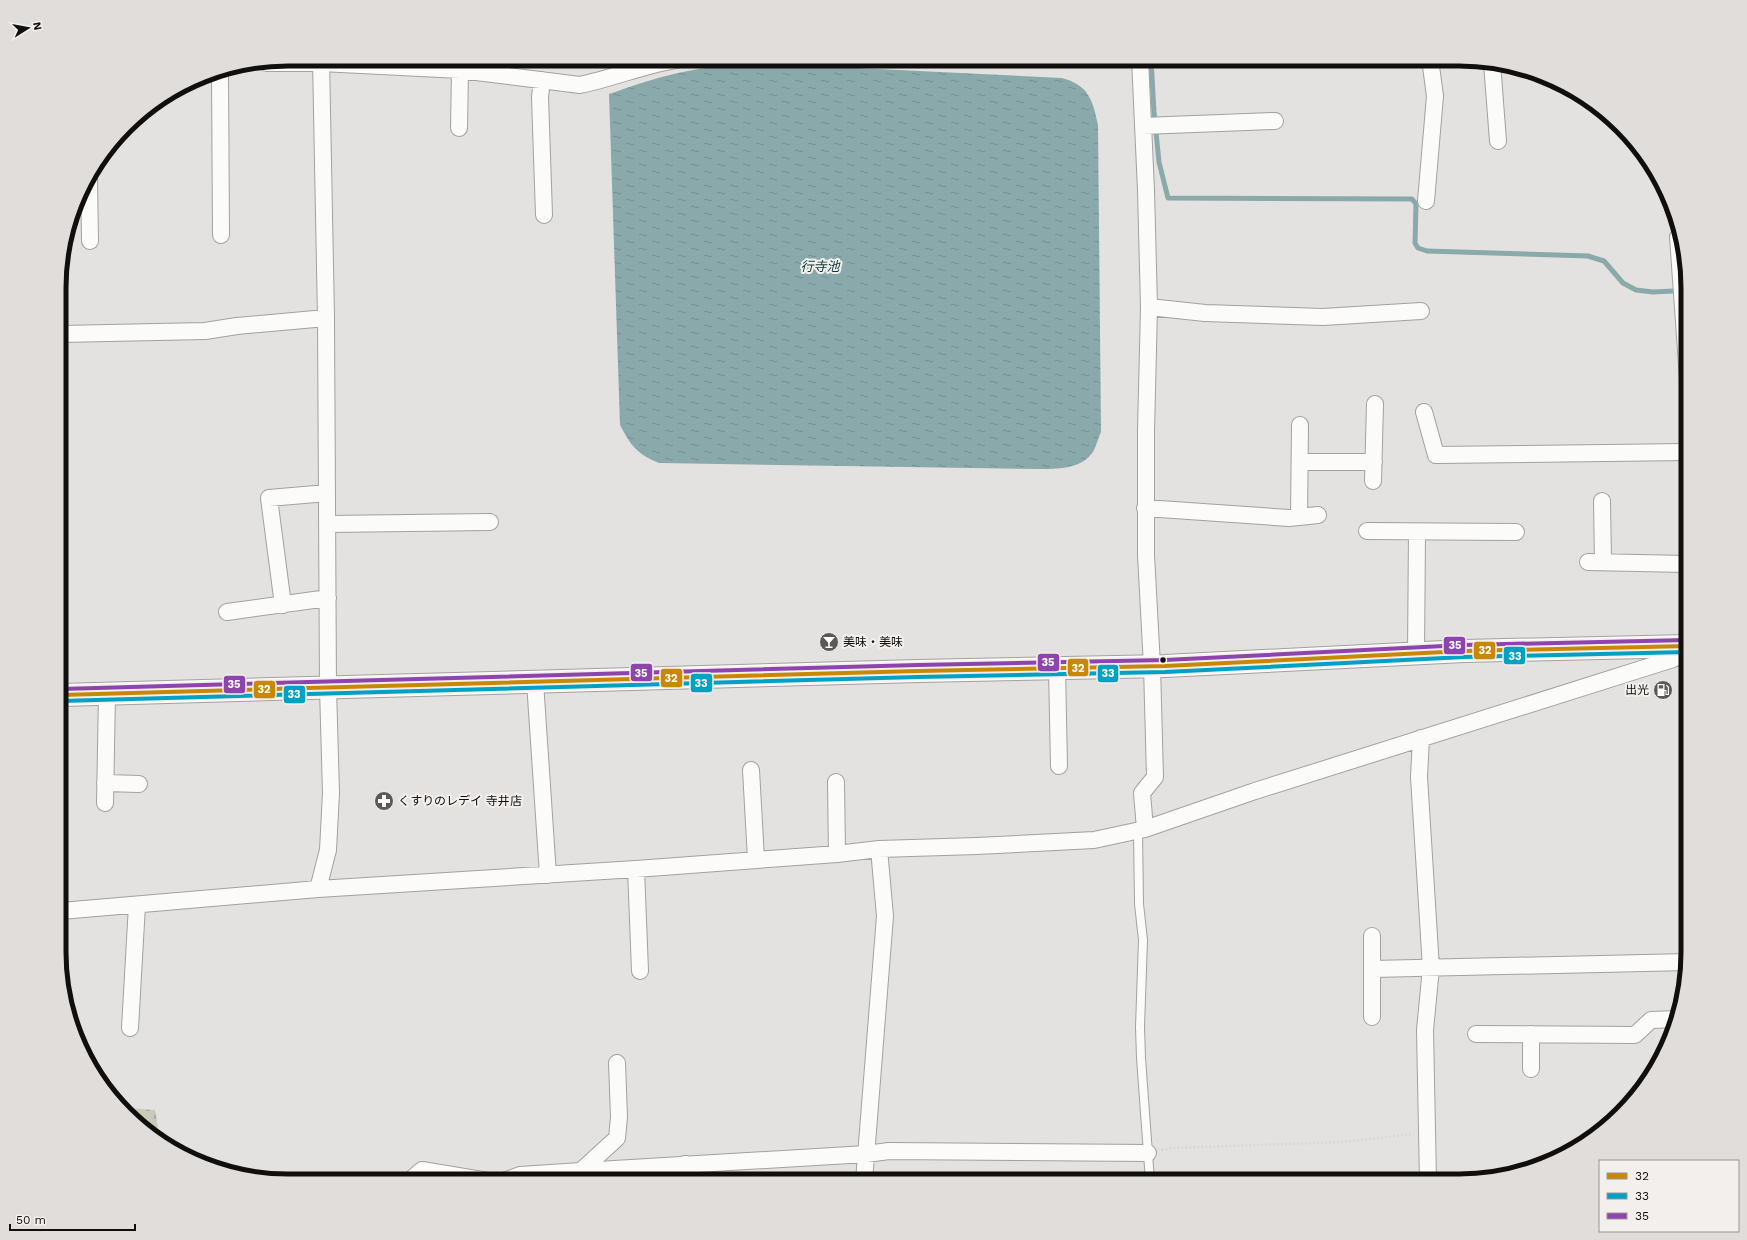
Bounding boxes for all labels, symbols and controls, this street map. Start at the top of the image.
north arrow [8,8,48,48]
text: N [30,21,44,31]
water label: 行寺池 [800,259,841,274]
bar icon: 美味・美味 [818,631,840,653]
place label: 美味・美味 [843,635,903,649]
line badge: 35 [1443,636,1466,655]
text: 35 [1449,639,1461,652]
line badge: 32 [1473,641,1496,660]
text: 32 [1478,644,1492,657]
line badge: 33 [1503,646,1526,665]
text: 33 [1508,650,1522,663]
line badge: 35 [1037,653,1060,672]
unlabelled marker [1158,655,1168,665]
text: 35 [1042,656,1054,669]
line badge: 32 [1067,658,1089,677]
text: 32 [1071,662,1085,675]
line badge: 35 [630,663,653,682]
line badge: 33 [1097,664,1119,683]
text: 35 [635,667,647,680]
text: 33 [1101,667,1115,680]
line badge: 32 [660,668,683,688]
text: 32 [664,672,678,685]
line badge: 33 [690,673,713,693]
line badge: 35 [223,675,246,694]
text: 33 [694,677,708,690]
text: 35 [228,678,240,691]
fuel station icon: 出光 [1652,679,1674,701]
line badge: 32 [253,680,276,699]
text: 32 [257,683,271,696]
place label: 出光 [1625,683,1649,697]
line badge: 33 [283,685,306,704]
text: 33 [287,688,301,701]
pharmacy icon: くすりのレデイ 寺井店 [373,790,395,812]
place label: くすりのレデイ 寺井店 [398,794,522,808]
legend [1599,1160,1739,1232]
text: 32 [1635,1169,1649,1183]
text: 33 [1635,1189,1649,1203]
scale bar [10,1206,135,1232]
text: 35 [1635,1209,1649,1223]
text: 50 m [16,1213,46,1227]

